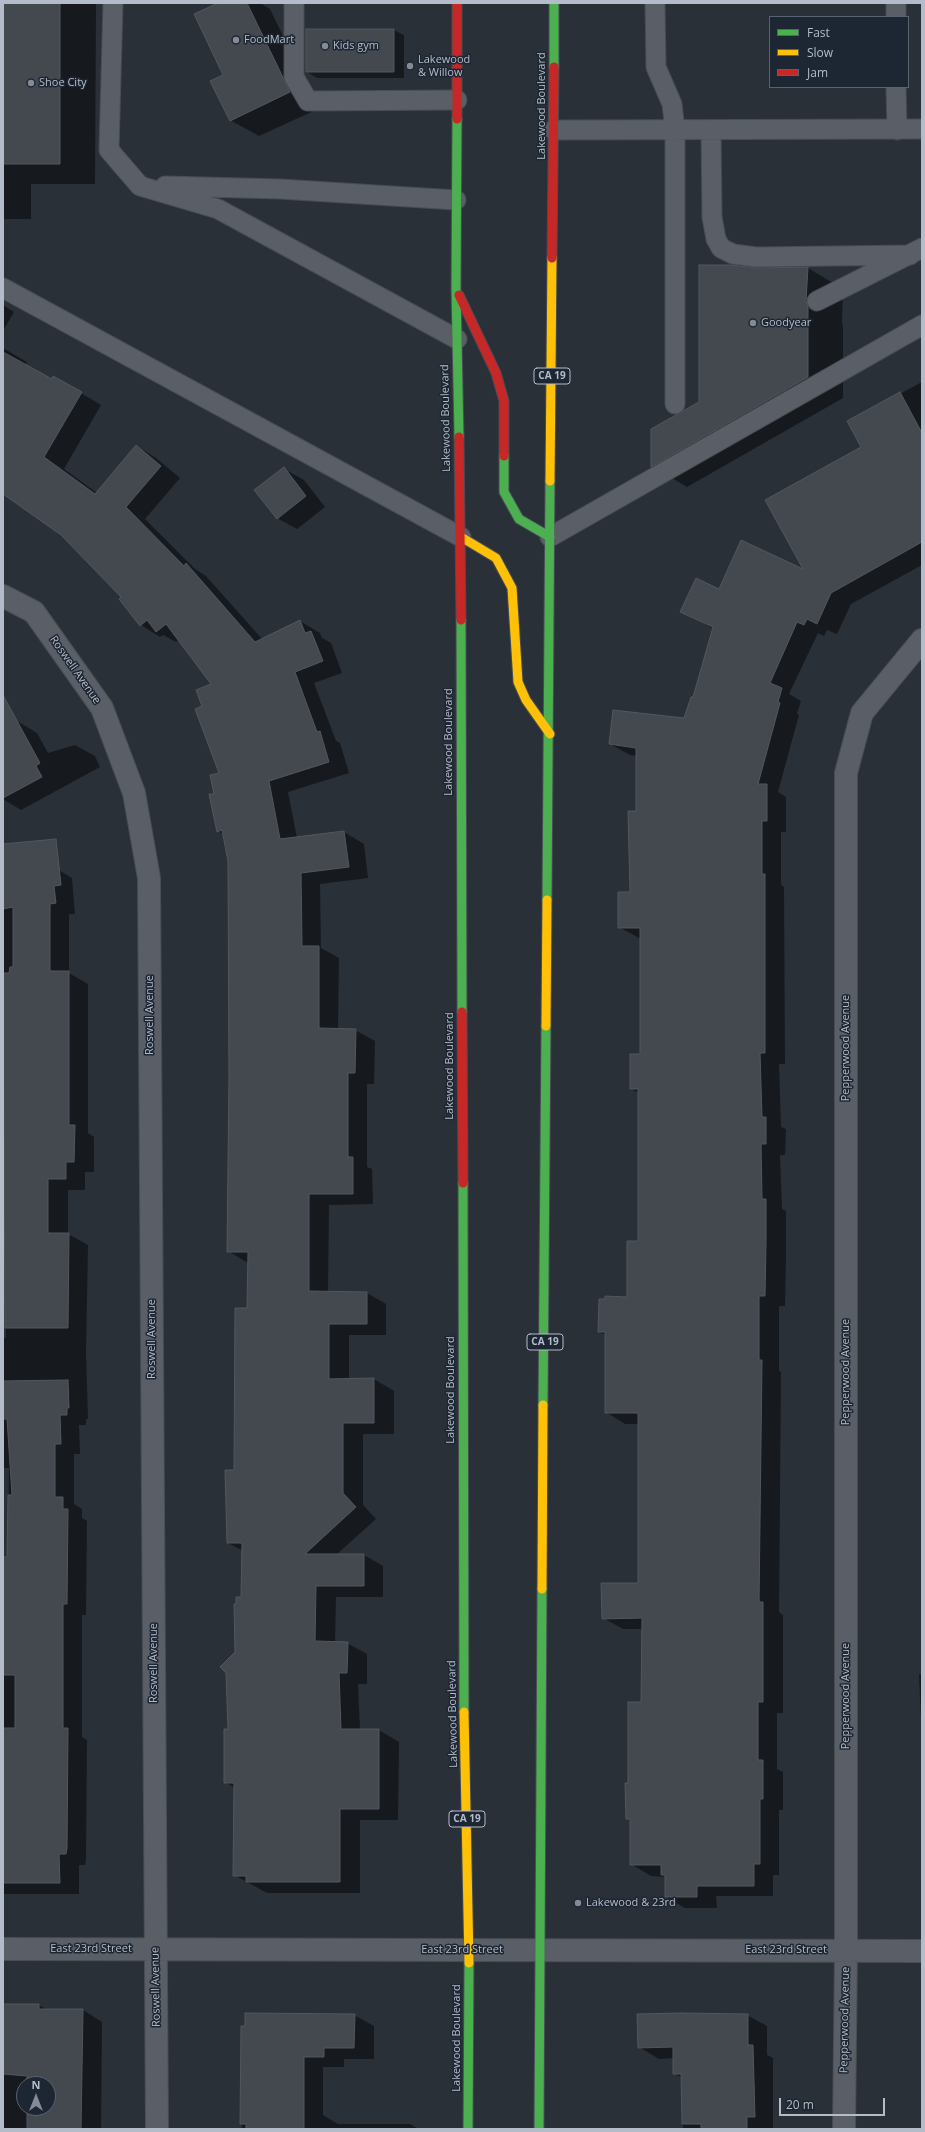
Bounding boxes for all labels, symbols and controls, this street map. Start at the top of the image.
legend [769,16,909,88]
text: Fast [807,24,830,41]
place label: FoodMart [244,33,294,47]
marker: FoodMart [231,35,241,45]
place label: Kids gym [333,39,379,53]
marker: Kids gym [320,41,330,51]
text: Slow [807,44,833,61]
street label: Lakewood Boulevard [535,52,549,160]
place label: Lakewood & Willow [418,53,470,79]
marker: Lakewood & Willow [405,61,415,71]
text: Jam [807,64,828,81]
place label: Shoe City [39,76,87,90]
marker: Shoe City [26,78,36,88]
place label: Goodyear [761,316,811,330]
marker: Goodyear [748,318,758,328]
street label: Lakewood Boulevard [438,364,454,472]
road number: CA 19 [534,368,570,384]
street label: Roswell Avenue [47,633,103,707]
street label: Lakewood Boulevard [442,688,456,796]
street label: Roswell Avenue [143,975,157,1055]
street label: Pepperwood Avenue [839,995,853,1101]
street label: Lakewood Boulevard [443,1012,457,1120]
street label: Roswell Avenue [145,1299,159,1379]
street label: Pepperwood Avenue [839,1319,853,1425]
road number: CA 19 [527,1334,563,1350]
street label: Lakewood Boulevard [444,1336,458,1444]
street label: Roswell Avenue [147,1623,161,1703]
street label: Pepperwood Avenue [839,1643,853,1749]
street label: Lakewood Boulevard [445,1660,461,1768]
road number: CA 19 [449,1811,485,1827]
place label: Lakewood & 23rd [586,1896,676,1910]
marker: Lakewood & 23rd [573,1898,583,1908]
street label: East 23rd Street [50,1942,132,1956]
street label: East 23rd Street [421,1943,503,1957]
street label: East 23rd Street [745,1943,827,1957]
street label: Roswell Avenue [149,1947,163,2027]
street label: Pepperwood Avenue [837,1967,853,2073]
street label: Lakewood Boulevard [450,1984,464,2092]
north arrow [16,2076,56,2116]
text: N [32,2077,40,2092]
scale bar [781,2090,887,2116]
text: 20 m [786,2096,814,2113]

